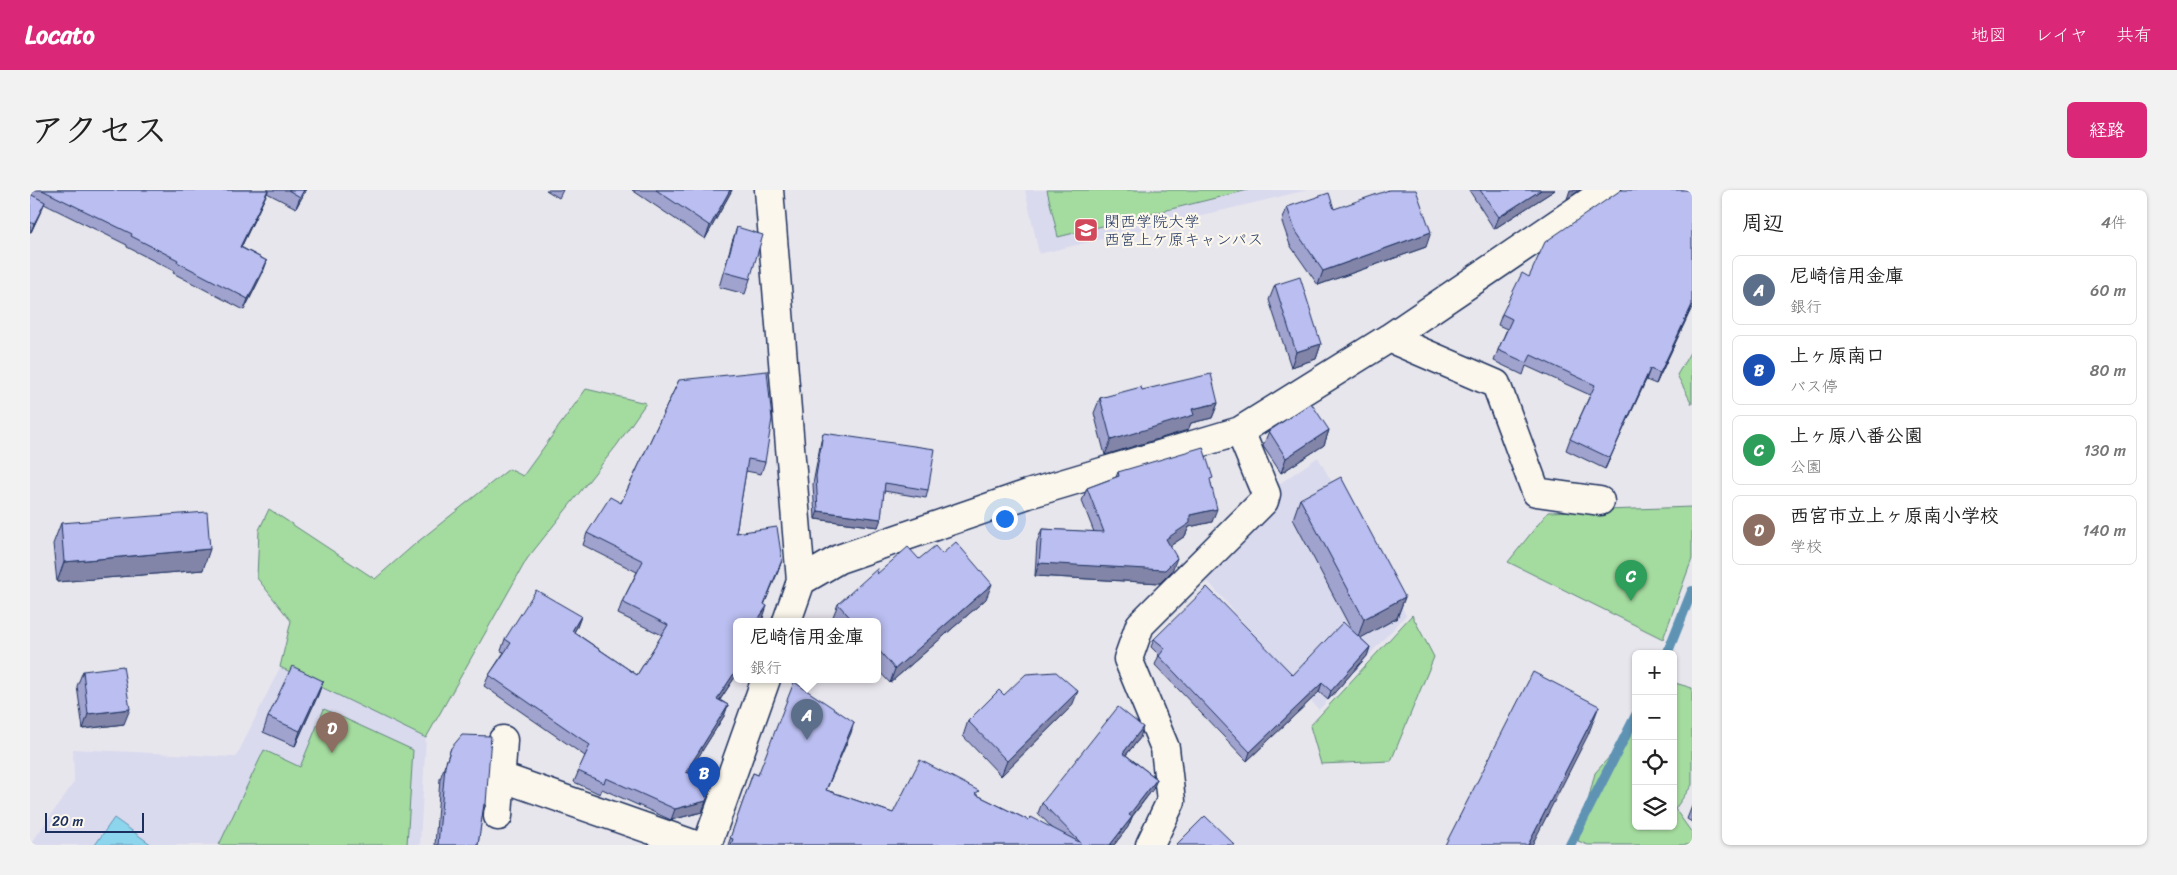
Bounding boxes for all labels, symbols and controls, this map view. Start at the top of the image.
text: Locato [25,14,95,56]
text: 地図 [1971,19,2007,51]
text: レイヤ [2035,19,2088,51]
text: 共有 [2116,19,2152,51]
text: アクセス [30,99,168,161]
button: 経路 [2067,102,2147,158]
text: 周辺 [1742,204,1784,242]
place label: 関西学院大学 西宮上ケ原キャンパス [1104,207,1263,254]
text: 4件 [2101,208,2127,237]
school or university icon: 関西学院大学 西宮上ケ原キャンパス [1073,217,1099,243]
text: 尼崎信用金庫 [1790,259,1904,292]
text: A [1754,276,1764,305]
text: 60 m [2090,276,2126,305]
text: 銀行 [1790,292,1822,321]
text: 上ヶ原南口 [1790,339,1885,372]
text: B [1754,356,1764,385]
text: 80 m [2090,356,2126,385]
text: バス停 [1790,372,1838,401]
text: 上ヶ原八番公園 [1790,419,1923,452]
text: C [1754,436,1764,465]
text: 130 m [2084,436,2126,465]
text: 公園 [1790,452,1822,481]
text: 西宮市立上ヶ原南小学校 [1790,499,1999,532]
your location [992,506,1018,532]
text: D [1754,516,1764,545]
text: 140 m [2083,516,2126,545]
text: 学校 [1790,532,1822,561]
pin: C [1615,560,1647,601]
popup [733,618,881,683]
text: 尼崎信用金庫 [750,620,864,653]
map controls [1632,650,1677,830]
button: + [1632,650,1677,695]
text: 銀行 [750,653,782,682]
button: − [1632,695,1677,740]
pin: A [791,699,823,740]
pin: D [316,712,348,753]
button: locate [1632,740,1677,785]
pin: B [688,757,720,798]
button: layers [1632,785,1677,830]
text: 20 m [52,809,83,834]
scale bar [45,810,144,833]

